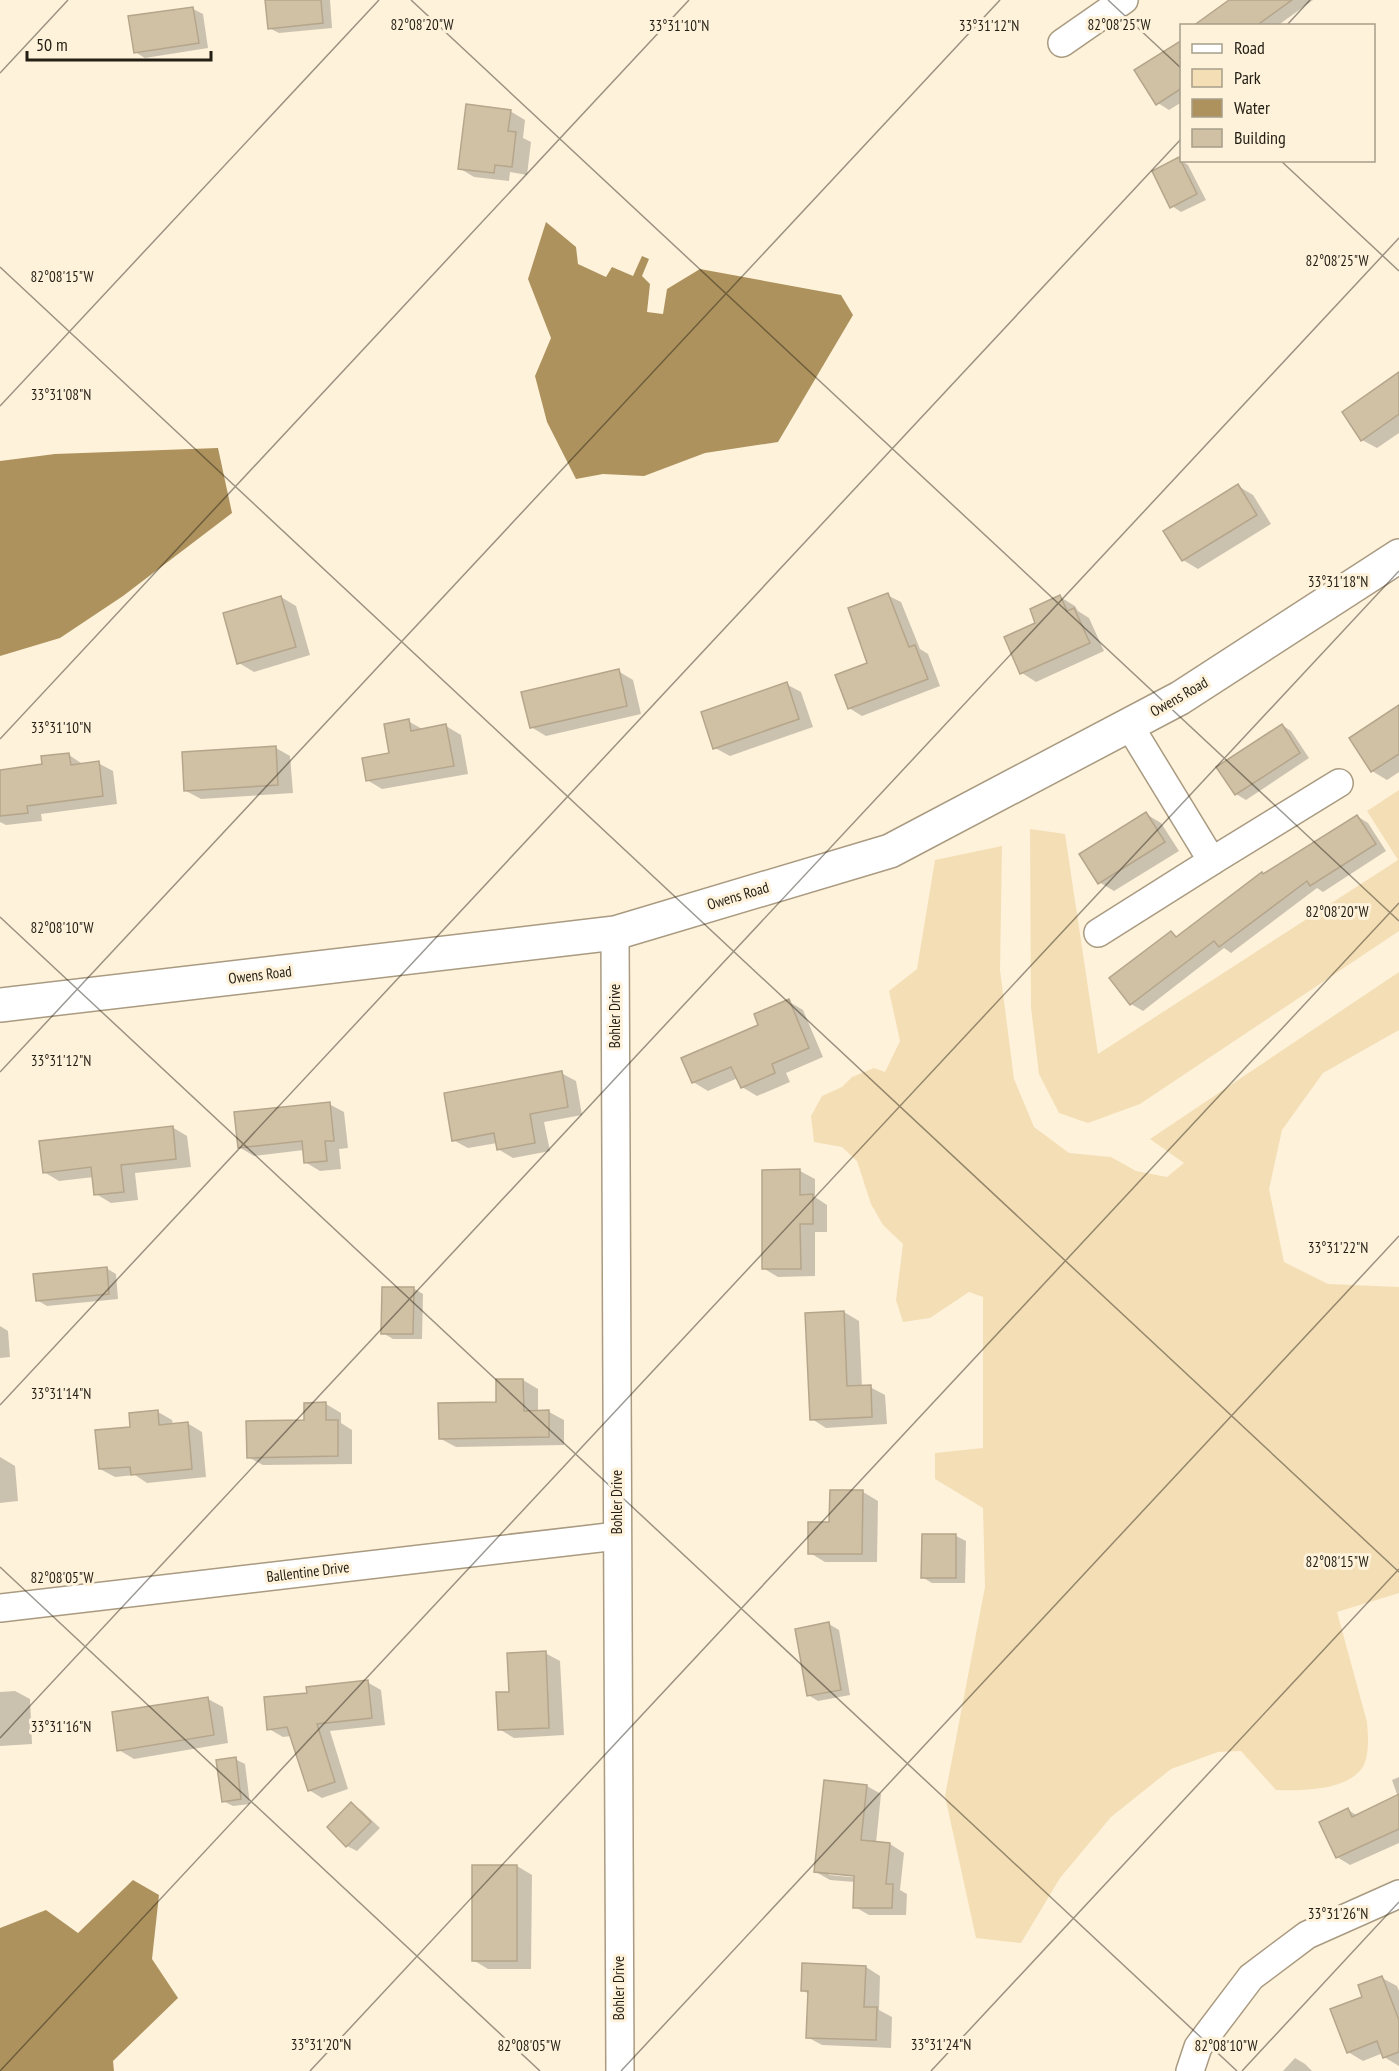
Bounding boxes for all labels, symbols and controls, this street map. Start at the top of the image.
text: 82°08'20"W [390,15,454,34]
text: 82°08'25"W [1087,15,1151,34]
text: 33°31'10"N [649,16,709,35]
text: 33°31'12"N [959,16,1019,35]
scale bar [27,24,212,62]
legend [1180,24,1375,162]
text: 50 m [36,33,68,56]
text: Road [1234,36,1265,59]
text: Park [1234,66,1261,89]
text: Water [1234,96,1270,119]
text: Building [1234,126,1286,149]
text: 82°08'25"W [1305,251,1369,270]
text: 82°08'15"W [30,267,94,286]
text: 33°31'08"N [31,385,91,404]
text: 33°31'18"N [1308,572,1368,591]
street label: Owens Road [1146,672,1211,721]
text: 33°31'10"N [31,718,91,737]
street label: Owens Road [705,877,771,914]
text: 82°08'20"W [1305,902,1369,921]
text: 82°08'10"W [30,918,94,937]
street label: Owens Road [227,961,293,988]
street label: Bohler Drive [605,984,624,1048]
text: 33°31'12"N [31,1051,91,1070]
text: 33°31'22"N [1308,1238,1368,1257]
text: 33°31'14"N [31,1384,91,1403]
street label: Bohler Drive [607,1470,626,1534]
text: 82°08'15"W [1305,1552,1369,1571]
street label: Ballentine Drive [265,1557,351,1586]
text: 82°08'05"W [30,1568,94,1587]
text: 33°31'16"N [31,1717,91,1736]
text: 33°31'26"N [1308,1904,1368,1923]
street label: Bohler Drive [609,1956,628,2020]
text: 33°31'20"N [291,2035,351,2054]
text: 33°31'24"N [911,2035,971,2054]
text: 82°08'05"W [497,2036,561,2055]
text: 82°08'10"W [1194,2036,1258,2055]

